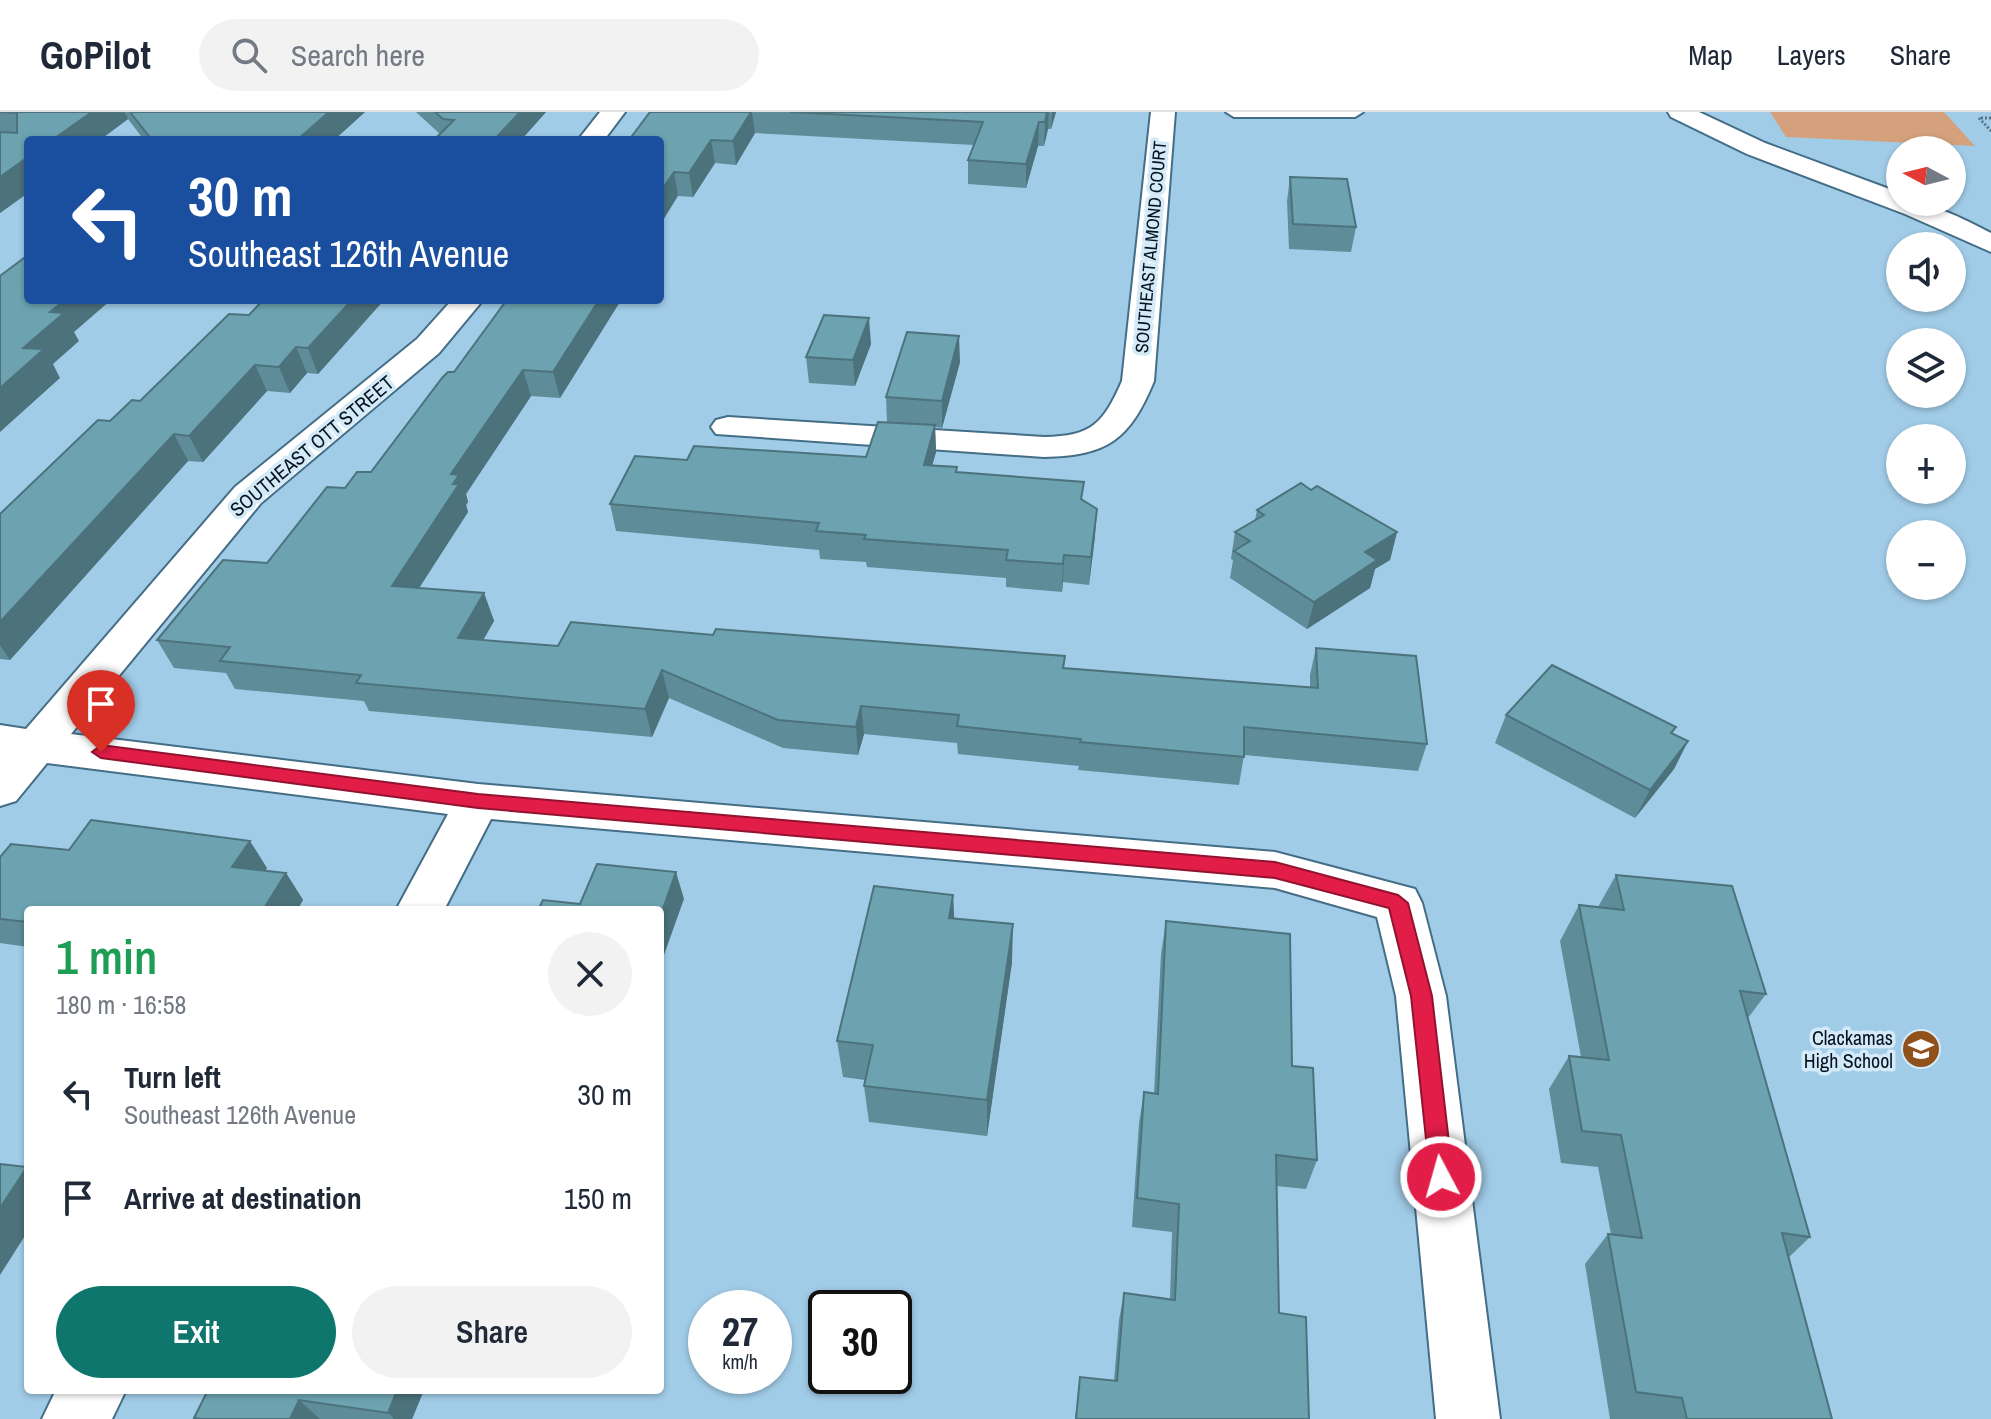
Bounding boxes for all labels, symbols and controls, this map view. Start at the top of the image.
search box [199,19,759,91]
text: GoPilot [40,30,151,81]
icon: search [227,33,271,77]
text: Search here [291,35,425,75]
text: Map [1688,36,1733,74]
text: Layers [1777,36,1846,74]
text: Share [1890,36,1951,74]
north arrow [1886,136,1966,216]
map controls [1886,136,1966,600]
street label: SOUTHEAST ALMOND COURT [1129,140,1172,354]
text: 30 m [188,158,293,233]
icon: left [56,168,160,272]
text: Southeast 126th Avenue [188,230,509,278]
button: sound [1886,232,1966,312]
button: layers [1886,328,1966,408]
street label: SOUTHEAST OTT STREET [224,369,399,522]
button: + [1886,424,1966,504]
button: − [1886,520,1966,600]
pin [67,670,135,752]
icon: arrive [79,682,123,726]
text: 1 min [56,924,157,989]
button: close [548,932,632,1016]
text: 180 m · 16:58 [56,987,186,1022]
place label: Clackamas High School [1804,1024,1893,1074]
school or university icon: Clackamas High School [1900,1028,1942,1070]
text: Turn left [124,1057,221,1097]
icon: left [56,1072,100,1116]
text: 30 m [577,1074,632,1114]
text: Southeast 126th Avenue [124,1097,356,1132]
position arrow [1399,1135,1483,1219]
icon: arrive [56,1176,100,1220]
text: Arrive at destination [124,1178,362,1218]
text: 150 m [564,1178,632,1218]
button: Exit [56,1286,336,1378]
button: Share [352,1286,632,1378]
speed limit sign: 30 [808,1290,912,1394]
text: 27 [722,1305,758,1358]
text: km/h [722,1348,758,1375]

